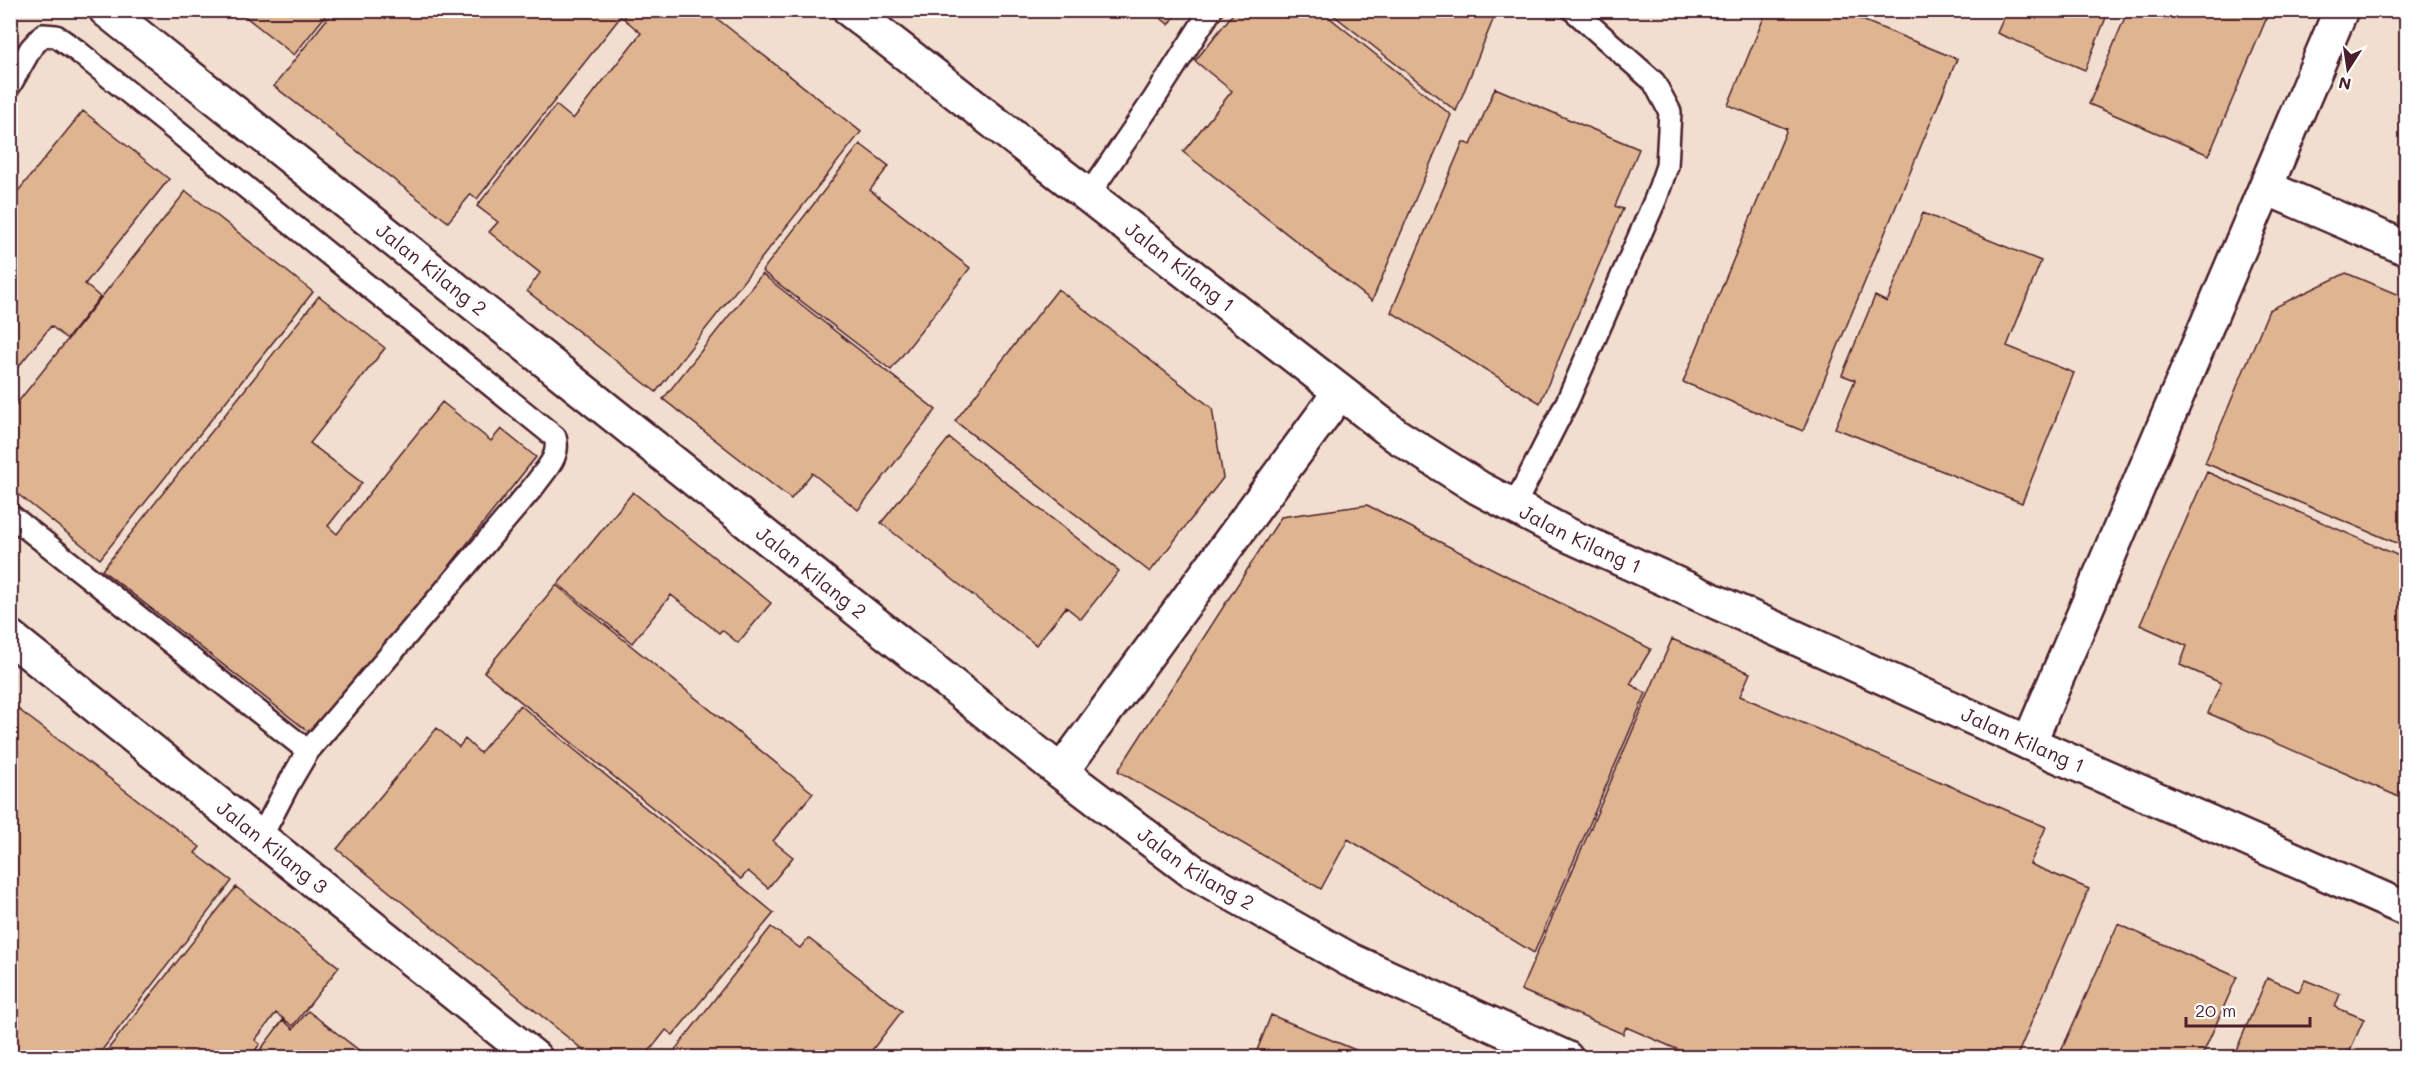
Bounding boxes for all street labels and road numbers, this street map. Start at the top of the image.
street label: Jalan Kilang 1 [1120,215,1241,317]
street label: Jalan Kilang 2 [371,217,492,321]
street label: Jalan Kilang 1 [1515,498,1646,578]
street label: Jalan Kilang 2 [751,520,872,624]
street label: Jalan Kilang 1 [1958,700,2089,778]
street label: Jalan Kilang 3 [212,794,334,899]
street label: Jalan Kilang 2 [1133,821,1259,915]

